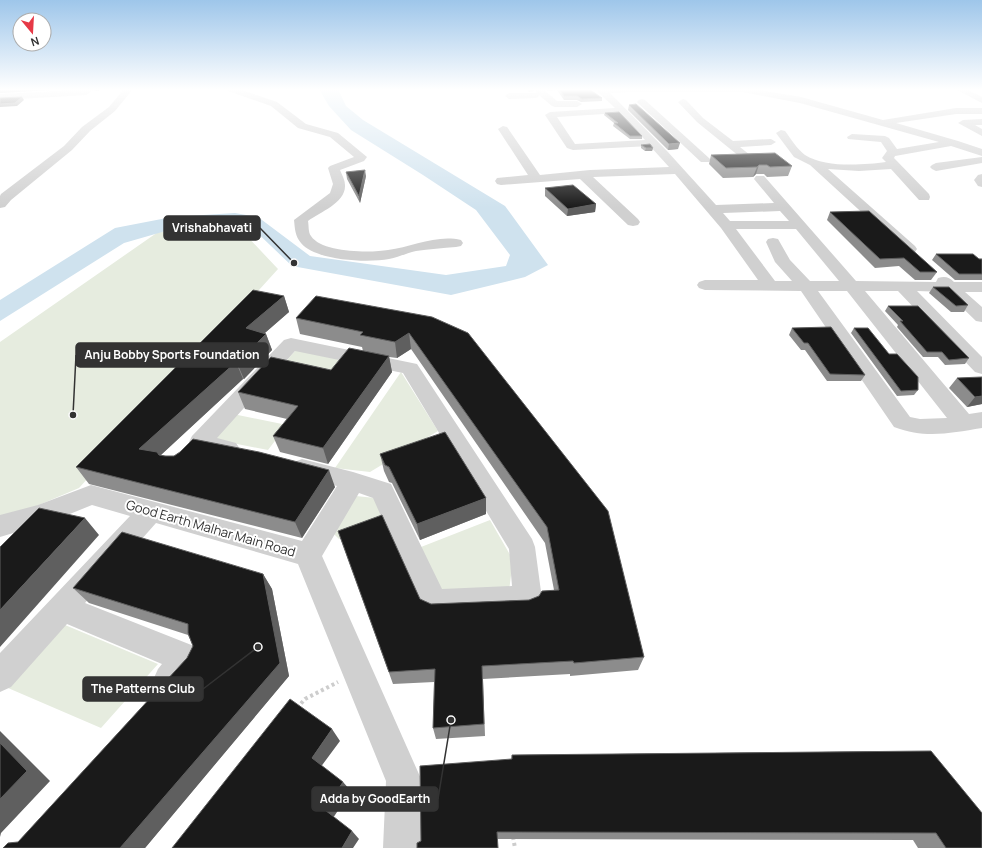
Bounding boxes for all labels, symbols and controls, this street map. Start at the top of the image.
north arrow [12,12,52,52]
text: N [29,34,41,50]
callout: Vrishabhavati [164,216,260,240]
text: Vrishabhavati [172,219,252,236]
callout: Anju Bobby Sports Foundation [76,343,268,367]
text: Anju Bobby Sports Foundation [84,346,260,363]
street label: Good Earth Malhar Main Road [124,495,298,561]
callout: The Patterns Club [83,677,203,701]
text: The Patterns Club [91,680,195,697]
callout: Adda by GoodEarth [312,787,438,811]
text: Adda by GoodEarth [320,790,430,807]

